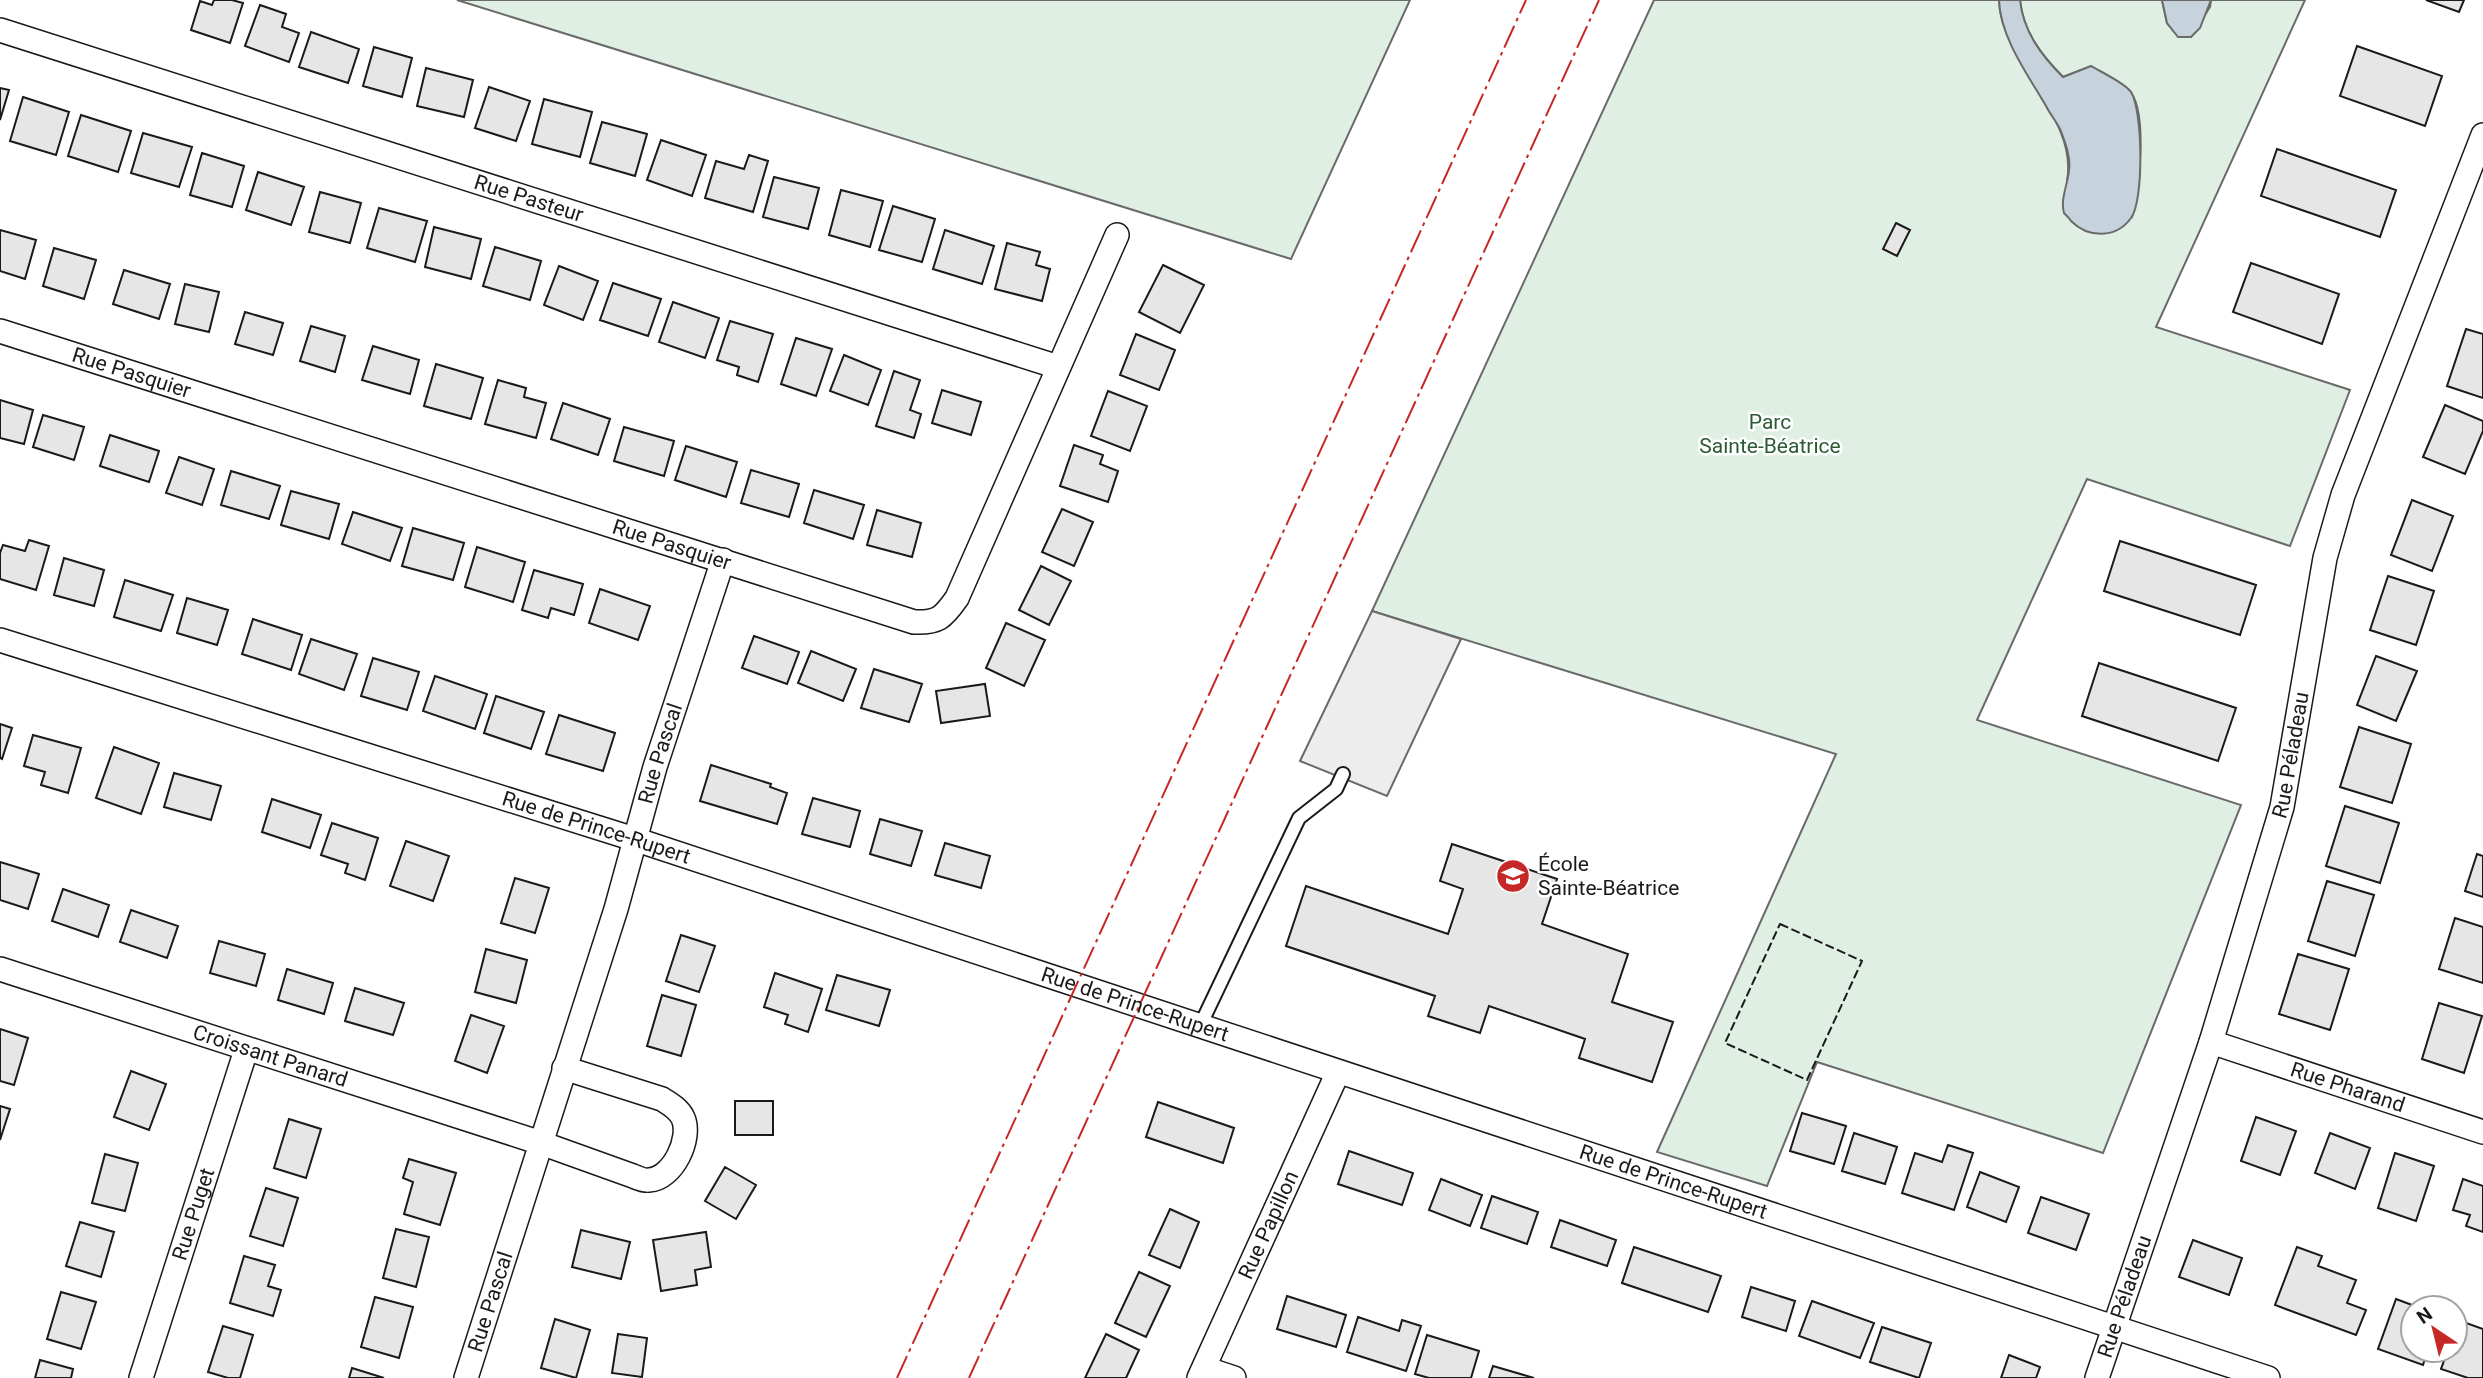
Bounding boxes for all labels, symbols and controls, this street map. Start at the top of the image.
street label: Rue Pasteur [471,170,586,227]
street label: Rue Pasquier [69,343,194,403]
park label: Parc Sainte-Béatrice [1699,410,1841,458]
street label: Rue Pasquier [609,515,734,575]
street label: Rue Péladeau [2267,690,2314,821]
street label: Rue Pascal [633,700,687,806]
street label: Rue de Prince-Rupert [499,786,693,869]
place label: École Sainte-Béatrice [1538,852,1679,900]
school or university icon: École Sainte-Béatrice [1494,857,1532,895]
street label: Rue de Prince-Rupert [1038,962,1232,1046]
street label: Croissant Panard [190,1020,351,1092]
street label: Rue Pharand [2288,1057,2408,1117]
street label: Rue de Prince-Rupert [1577,1140,1770,1224]
street label: Rue Puget [167,1165,219,1263]
street label: Rue Papillon [1234,1167,1303,1283]
street label: Rue Péladeau [2093,1232,2157,1361]
street label: Rue Pascal [463,1249,518,1355]
north arrow [2399,1294,2469,1364]
text: N [2412,1302,2437,1329]

